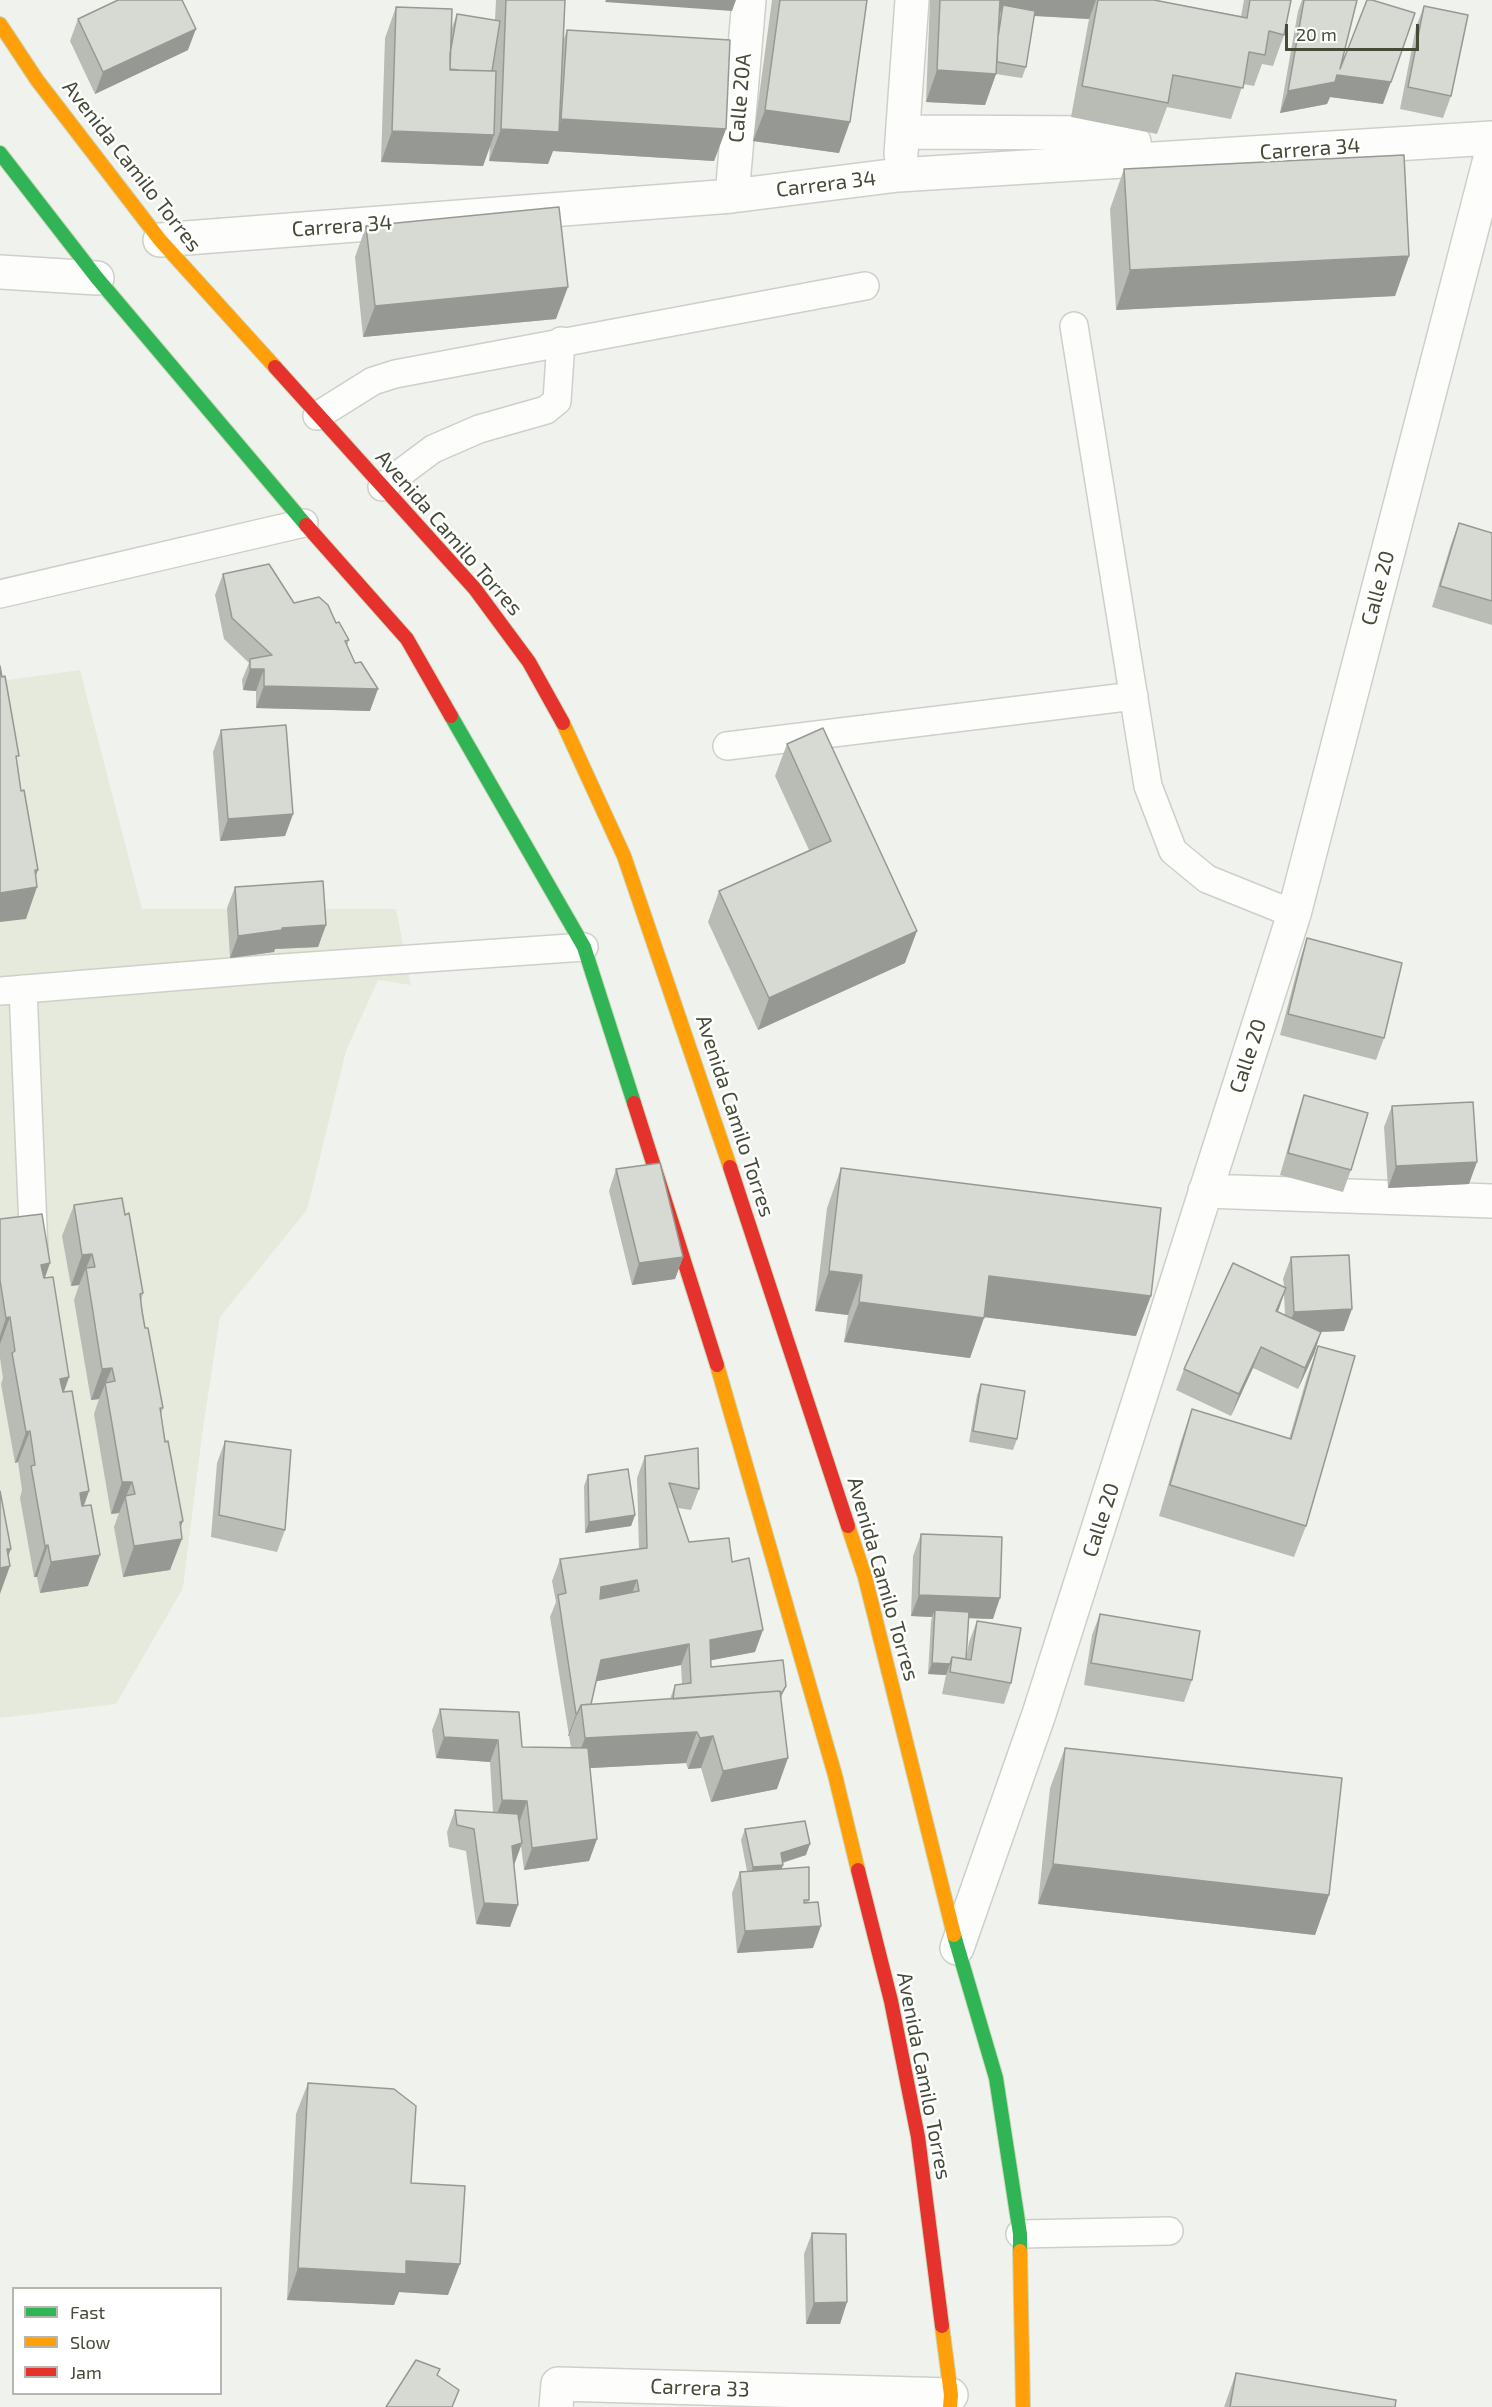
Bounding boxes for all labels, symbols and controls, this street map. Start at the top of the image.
scale bar [1288,12,1422,50]
text: 20 m [1296,23,1337,45]
street label: Calle 20A [724,52,756,144]
street label: Avenida Camilo Torres [57,75,207,257]
street label: Carrera 34 [1259,133,1361,165]
street label: Carrera 34 [775,165,877,203]
street label: Carrera 34 [291,210,393,242]
street label: Avenida Camilo Torres [370,445,528,621]
street label: Calle 20 [1356,548,1400,628]
street label: Avenida Camilo Torres [690,1012,780,1220]
street label: Calle 20 [1224,1016,1272,1096]
street label: Avenida Camilo Torres [842,1474,924,1684]
street label: Calle 20 [1077,1480,1125,1560]
street label: Avenida Camilo Torres [892,1970,956,2182]
legend [12,2287,222,2395]
text: Fast [70,2301,105,2323]
text: Slow [70,2331,110,2353]
text: Jam [70,2361,102,2383]
street label: Carrera 33 [650,2374,750,2402]

